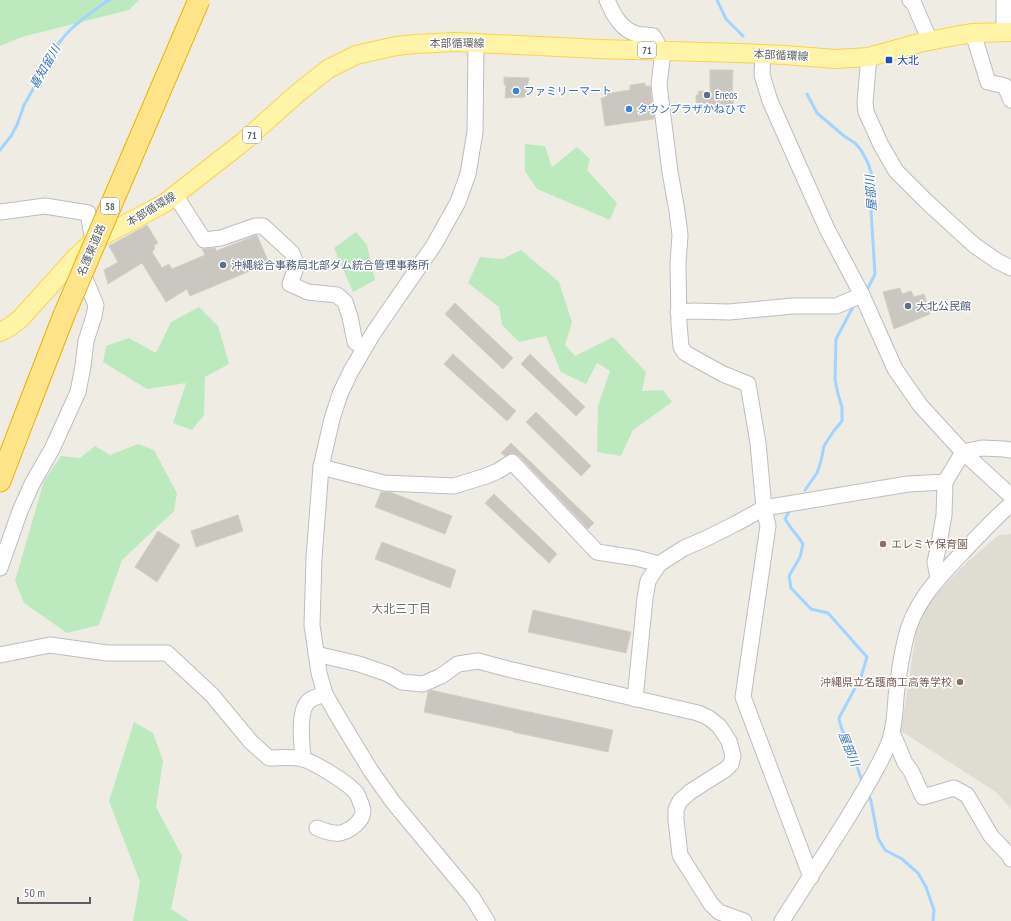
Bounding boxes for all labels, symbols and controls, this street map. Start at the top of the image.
street label: 本部循環線 [430,36,485,50]
water label: 喜知留川 [26,40,64,91]
road number: 71 [638,42,656,58]
street label: 本部循環線 [753,47,809,63]
place label: 大北 [897,53,919,67]
marker: 大北 [884,55,894,65]
place label: ファミリーマート [524,84,612,98]
marker: ファミリーマート [511,86,521,96]
place label: Eneos [715,88,738,102]
marker: Eneos [702,90,712,100]
place label: タウンプラザかねひで [637,102,747,116]
marker: タウンプラザかねひで [624,104,634,114]
road number: 71 [243,127,261,143]
water label: 屋部川 [862,173,879,212]
street label: 本部循環線 [124,189,178,229]
road number: 58 [101,198,119,214]
street label: 名護東道路 [74,222,108,278]
place label: 沖縄総合事務局北部ダム統合管理事務所 [231,258,430,272]
marker: 沖縄総合事務局北部ダム統合管理事務所 [218,260,228,270]
place label: 大北公民館 [916,299,971,313]
marker: 大北公民館 [903,301,913,311]
place label: エレミヤ保育園 [891,537,968,551]
marker: エレミヤ保育園 [878,539,888,549]
district label: 大北三丁目 [371,601,431,616]
place label: 沖縄県立名護商工高等学校 [820,675,952,689]
marker: 沖縄県立名護商工高等学校 [955,677,965,687]
water label: 屋部川 [836,729,864,770]
scale bar [18,879,90,905]
text: 50 m [24,885,45,900]

